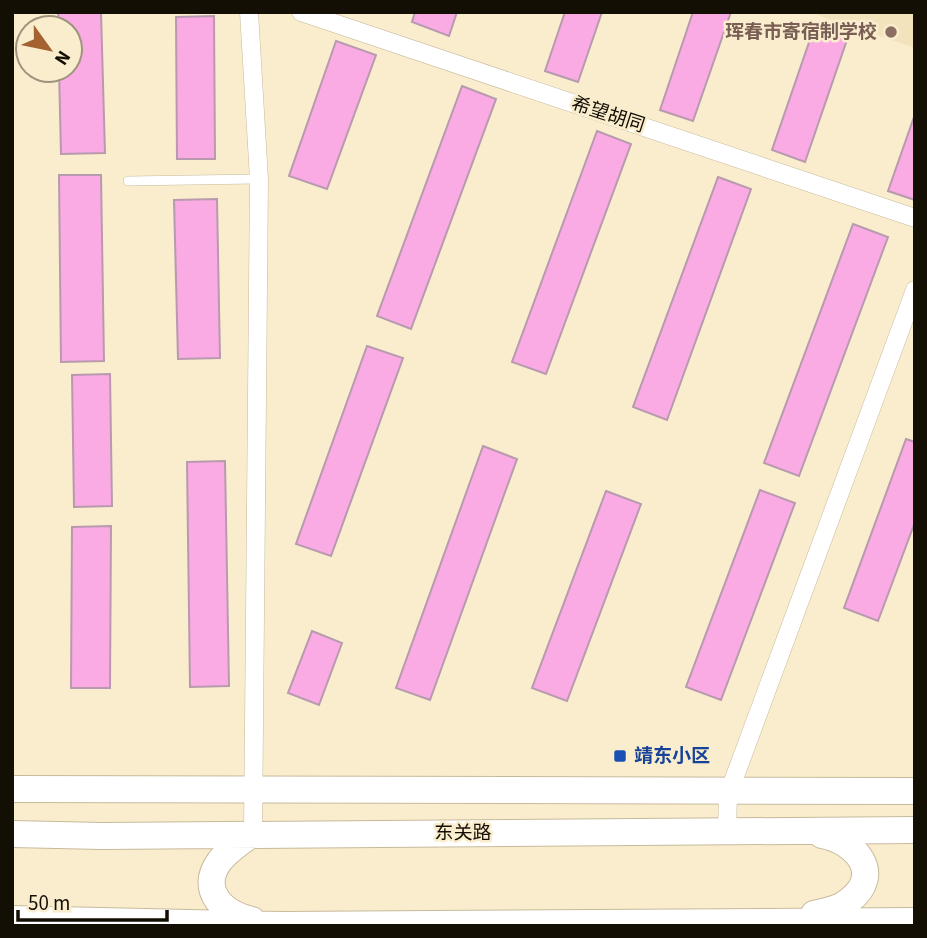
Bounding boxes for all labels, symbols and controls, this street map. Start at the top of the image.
north arrow [14,14,84,84]
place label: 珲春市寄宿制学校 [725,19,877,46]
marker: 珲春市寄宿制学校 [883,24,899,40]
text: N [47,45,77,70]
street label: 希望胡同 [568,90,648,140]
place label: 靖东小区 [634,743,710,770]
marker: 靖东小区 [612,748,628,764]
street label: 东关路 [434,820,492,847]
scale bar [18,878,166,922]
text: 50 m [28,888,70,918]

